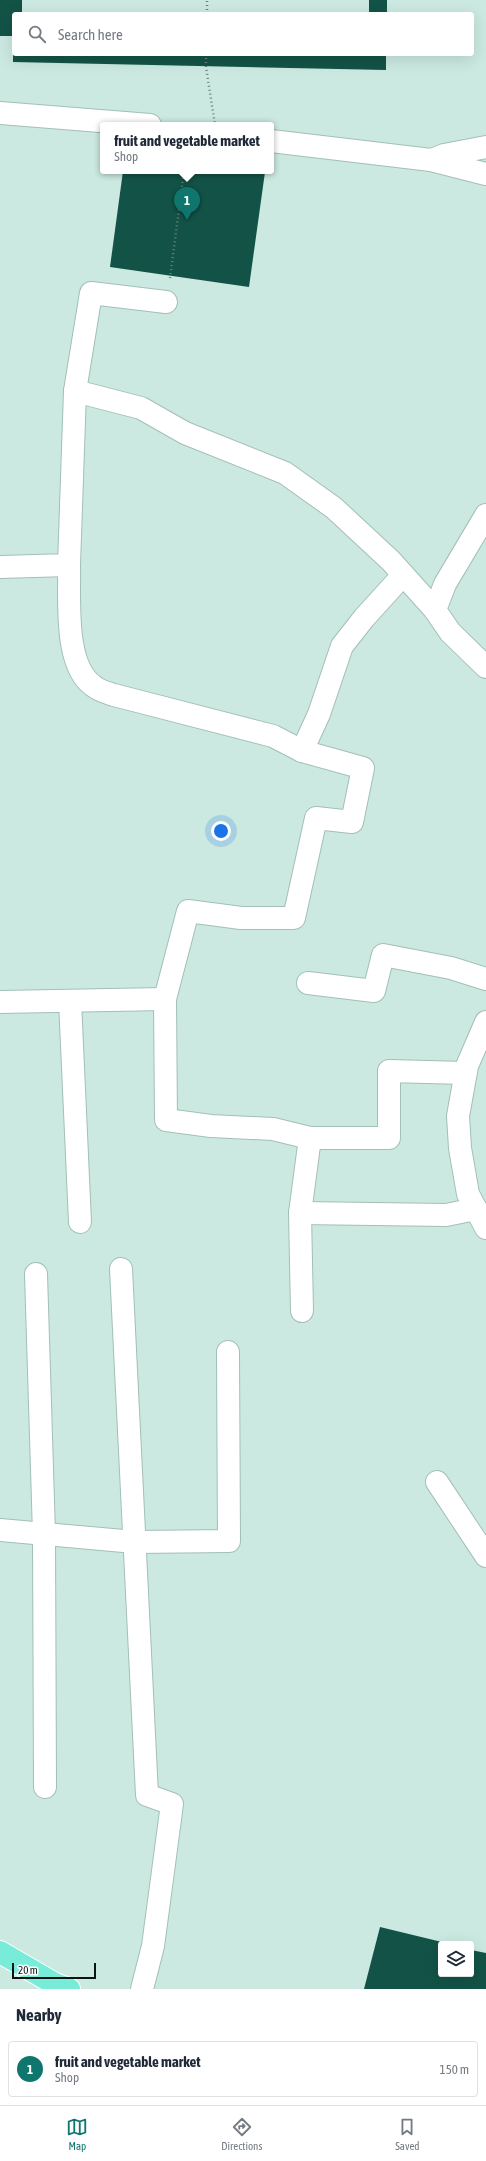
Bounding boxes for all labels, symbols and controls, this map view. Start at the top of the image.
search box [12,12,474,56]
icon: search [26,23,48,45]
text: Search here [58,26,123,43]
popup [100,122,274,174]
text: fruit and vegetable market [114,132,260,149]
text: Shop [114,149,138,164]
pin: 1 [174,187,200,220]
your location [211,821,231,841]
map controls [438,1941,474,1977]
button: layers [438,1941,474,1977]
scale bar [12,1961,96,1980]
text: 20 m [18,1964,38,1976]
text: Nearby [16,2005,62,2025]
text: fruit and vegetable market [55,2053,201,2070]
text: 1 [27,2062,33,2077]
text: 150 m [440,2062,469,2077]
text: Shop [55,2070,79,2085]
tab: Map [66,2116,88,2152]
tab: Directions [221,2116,262,2152]
tab: Saved [395,2116,420,2152]

